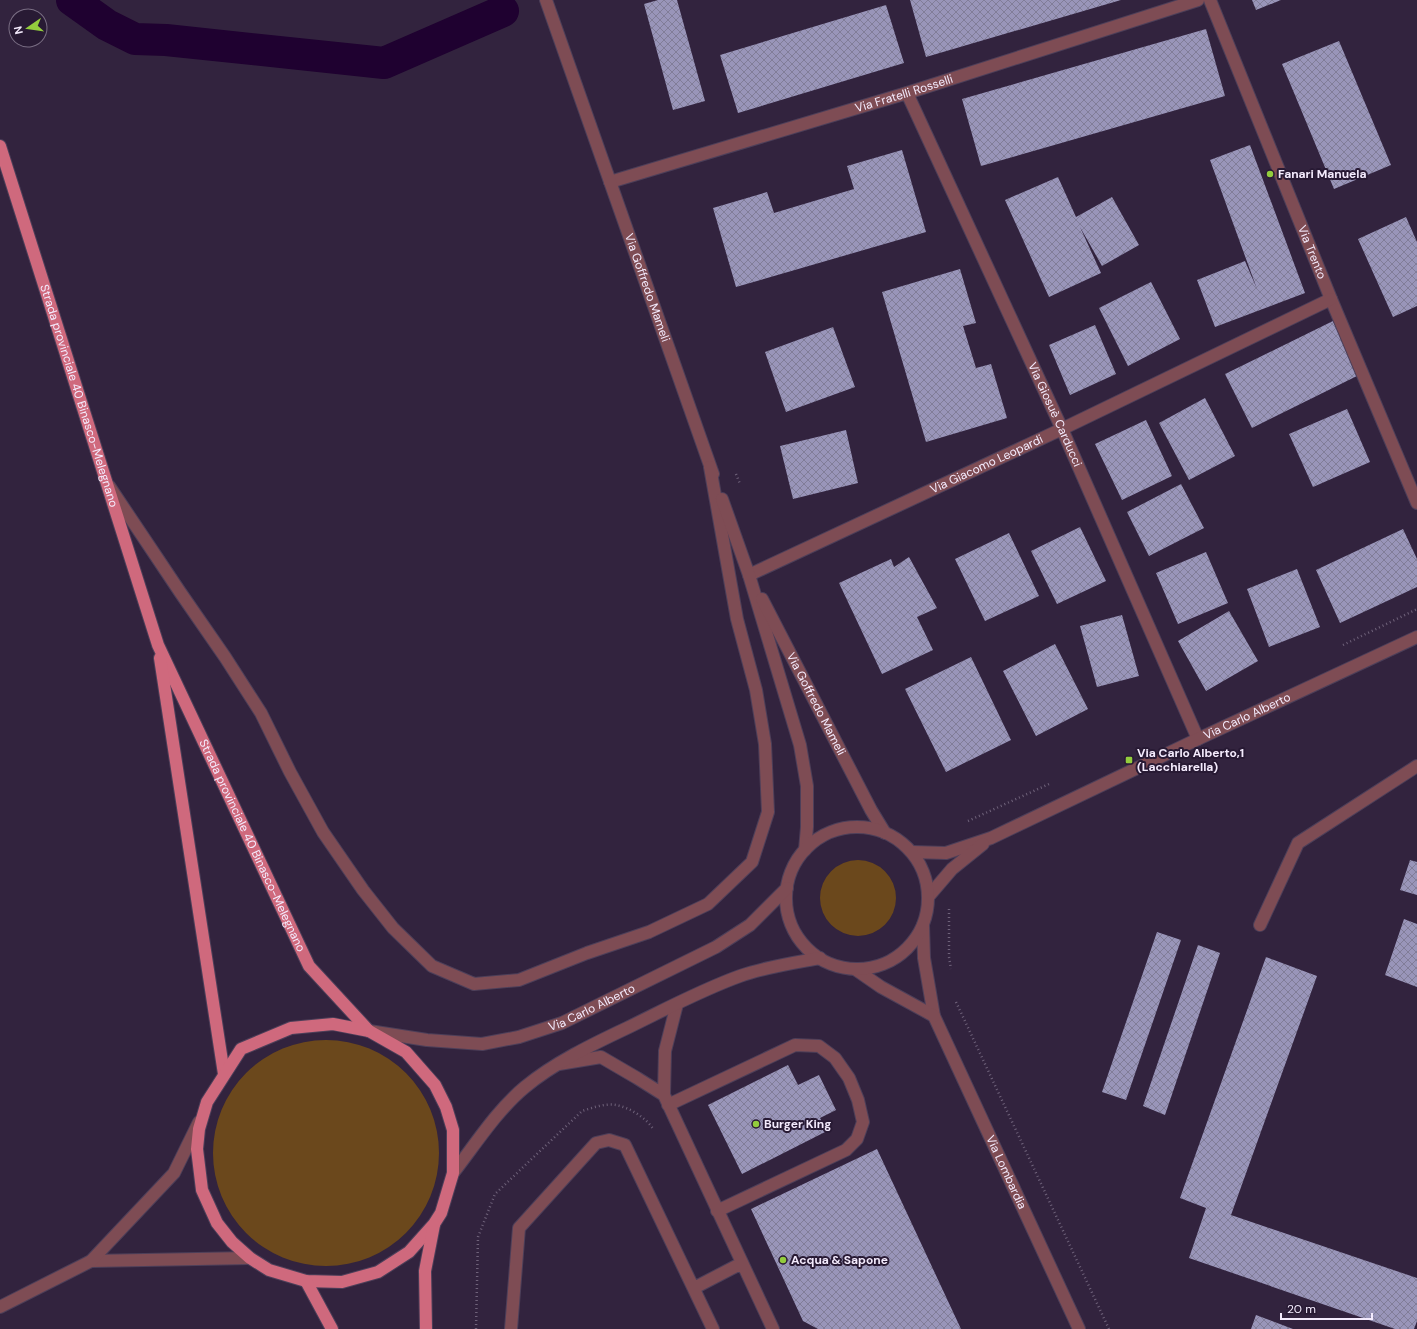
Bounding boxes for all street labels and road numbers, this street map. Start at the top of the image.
street label: Via Fratelli Rosselli [853,71,955,116]
street label: Via Trento [1294,223,1330,281]
street label: Via Goffredo Mameli [621,231,674,344]
street label: Strada provinciale 40 Binasco-Melegnano [36,282,122,509]
street label: Via Giosuè Carducci [1024,360,1086,469]
street label: Via Giacomo Leopardi [927,431,1046,497]
street label: Via Goffredo Mameli [783,650,849,758]
street label: Via Carlo Alberto [1201,689,1293,743]
street label: Strada provinciale 40 Binasco-Melegnano [195,737,309,954]
street label: Via Carlo Alberto [546,980,638,1035]
street label: Via Lombardia [982,1133,1030,1212]

